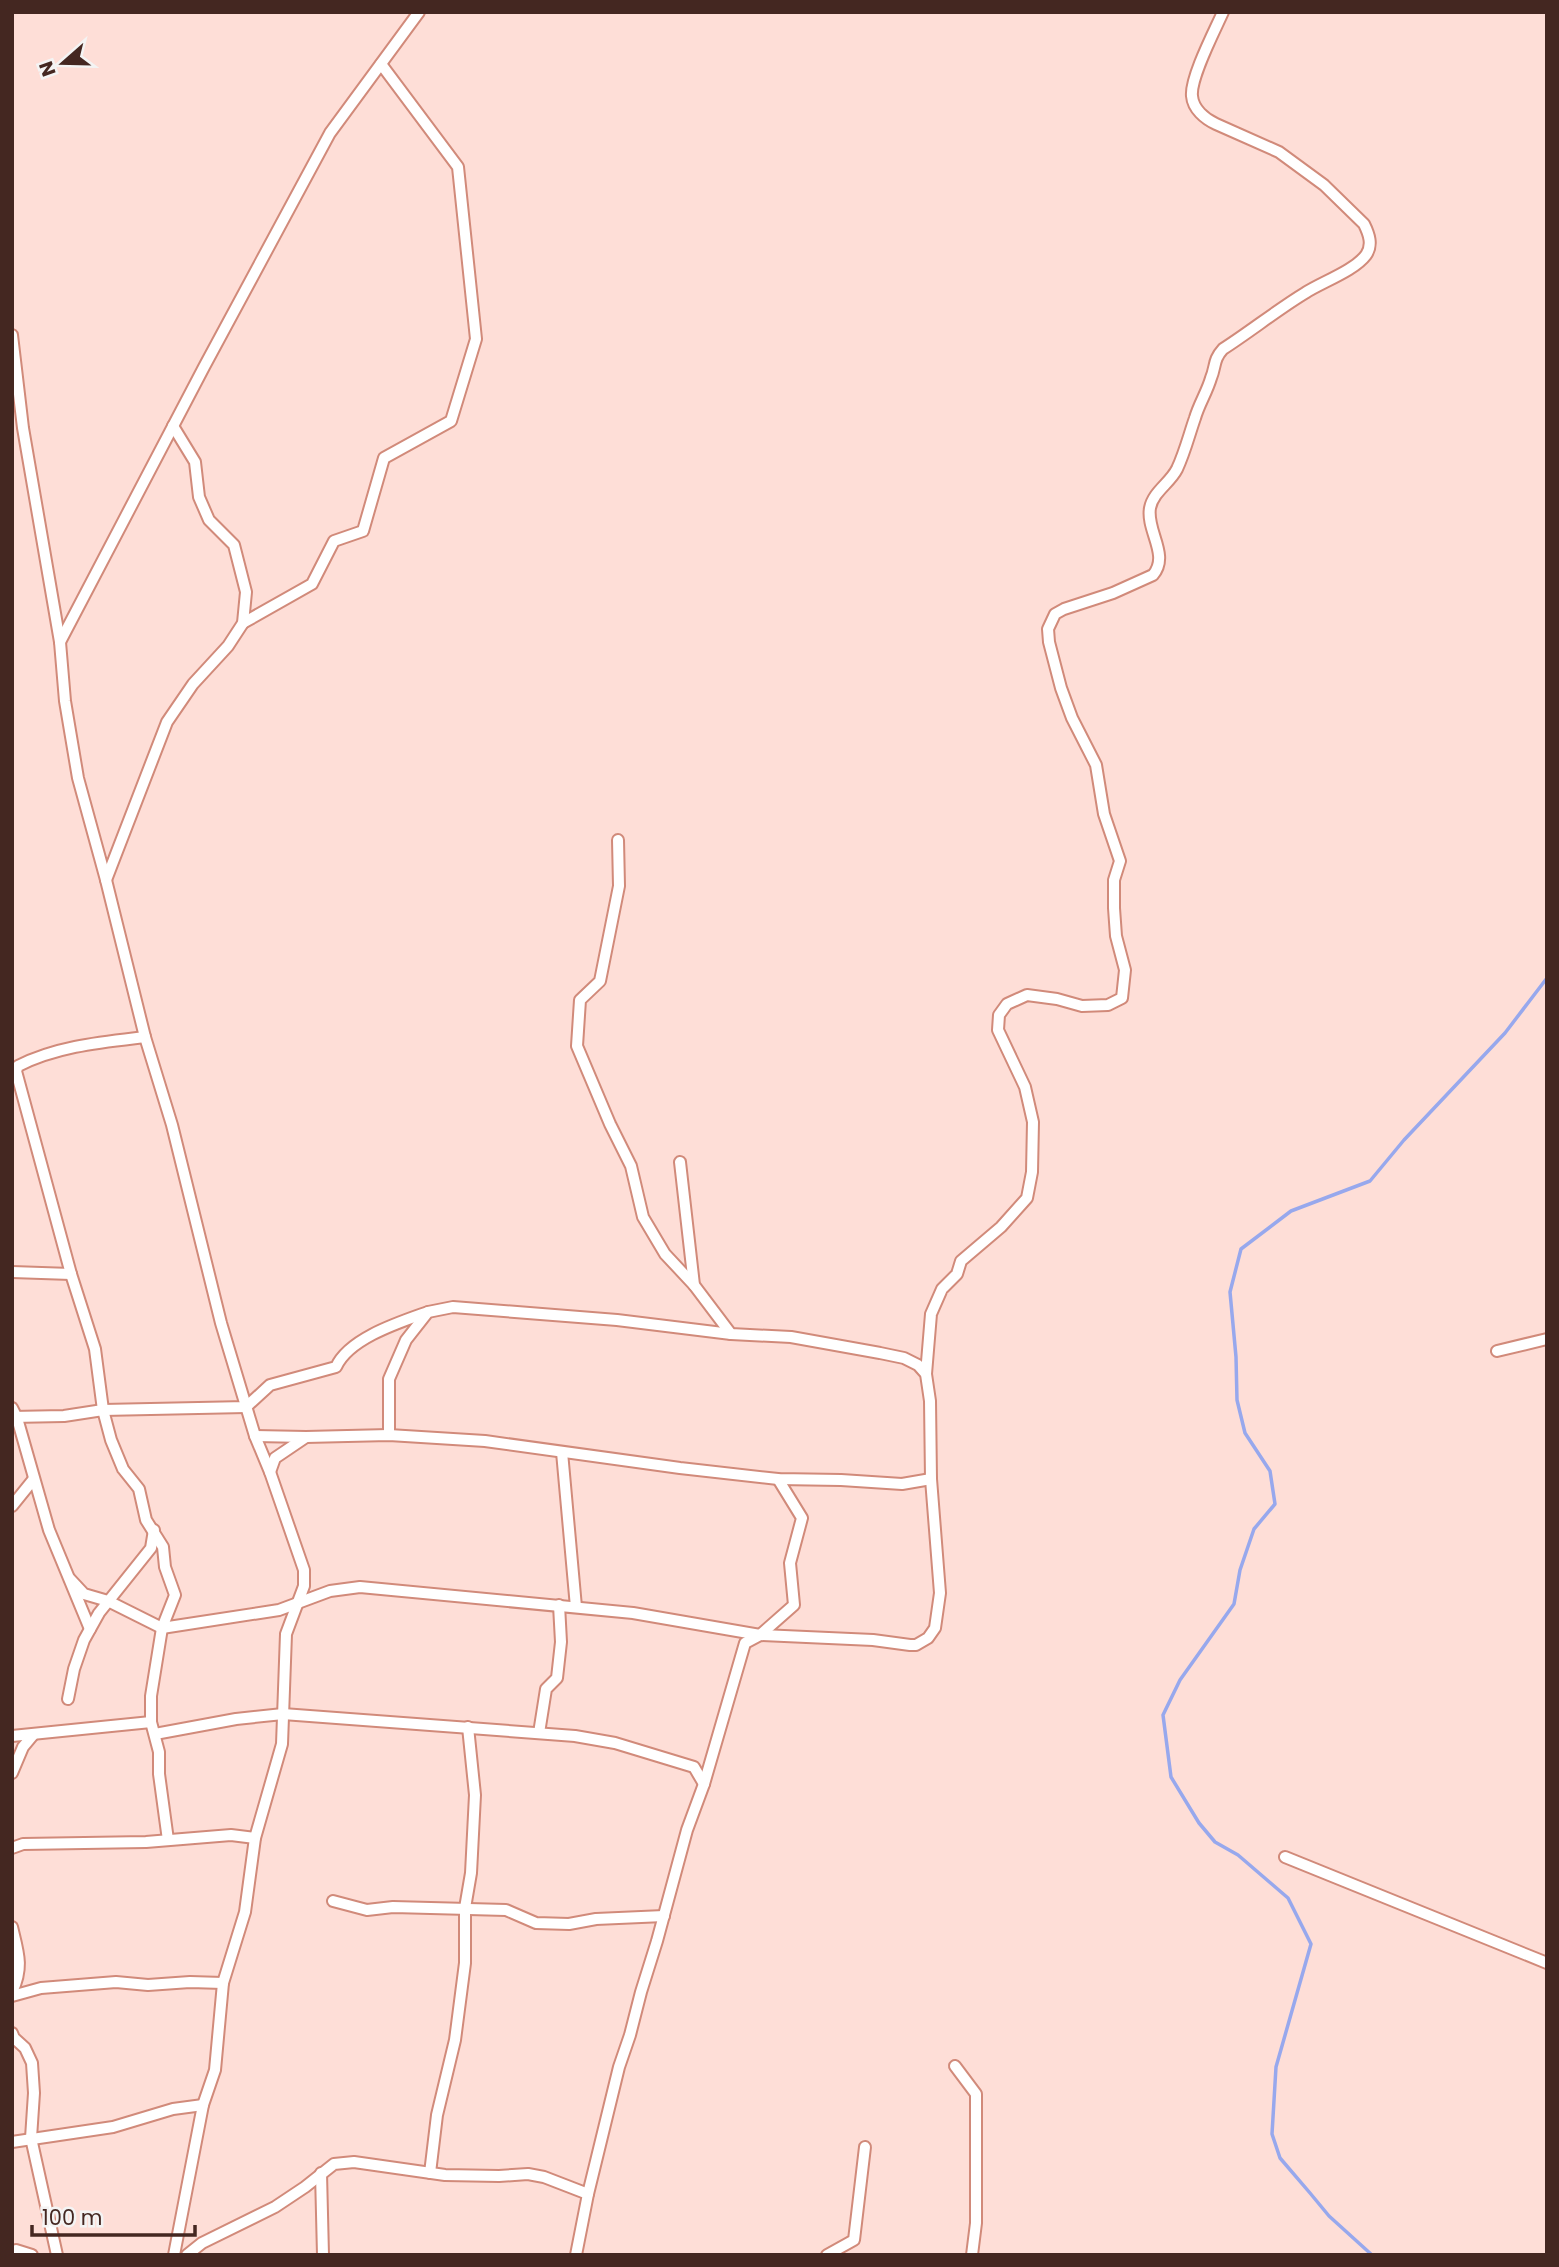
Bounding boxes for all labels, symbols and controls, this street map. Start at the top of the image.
north arrow [28,28,98,98]
text: N [32,57,63,80]
scale bar [32,2194,194,2238]
text: 100 m [42,2203,102,2232]

